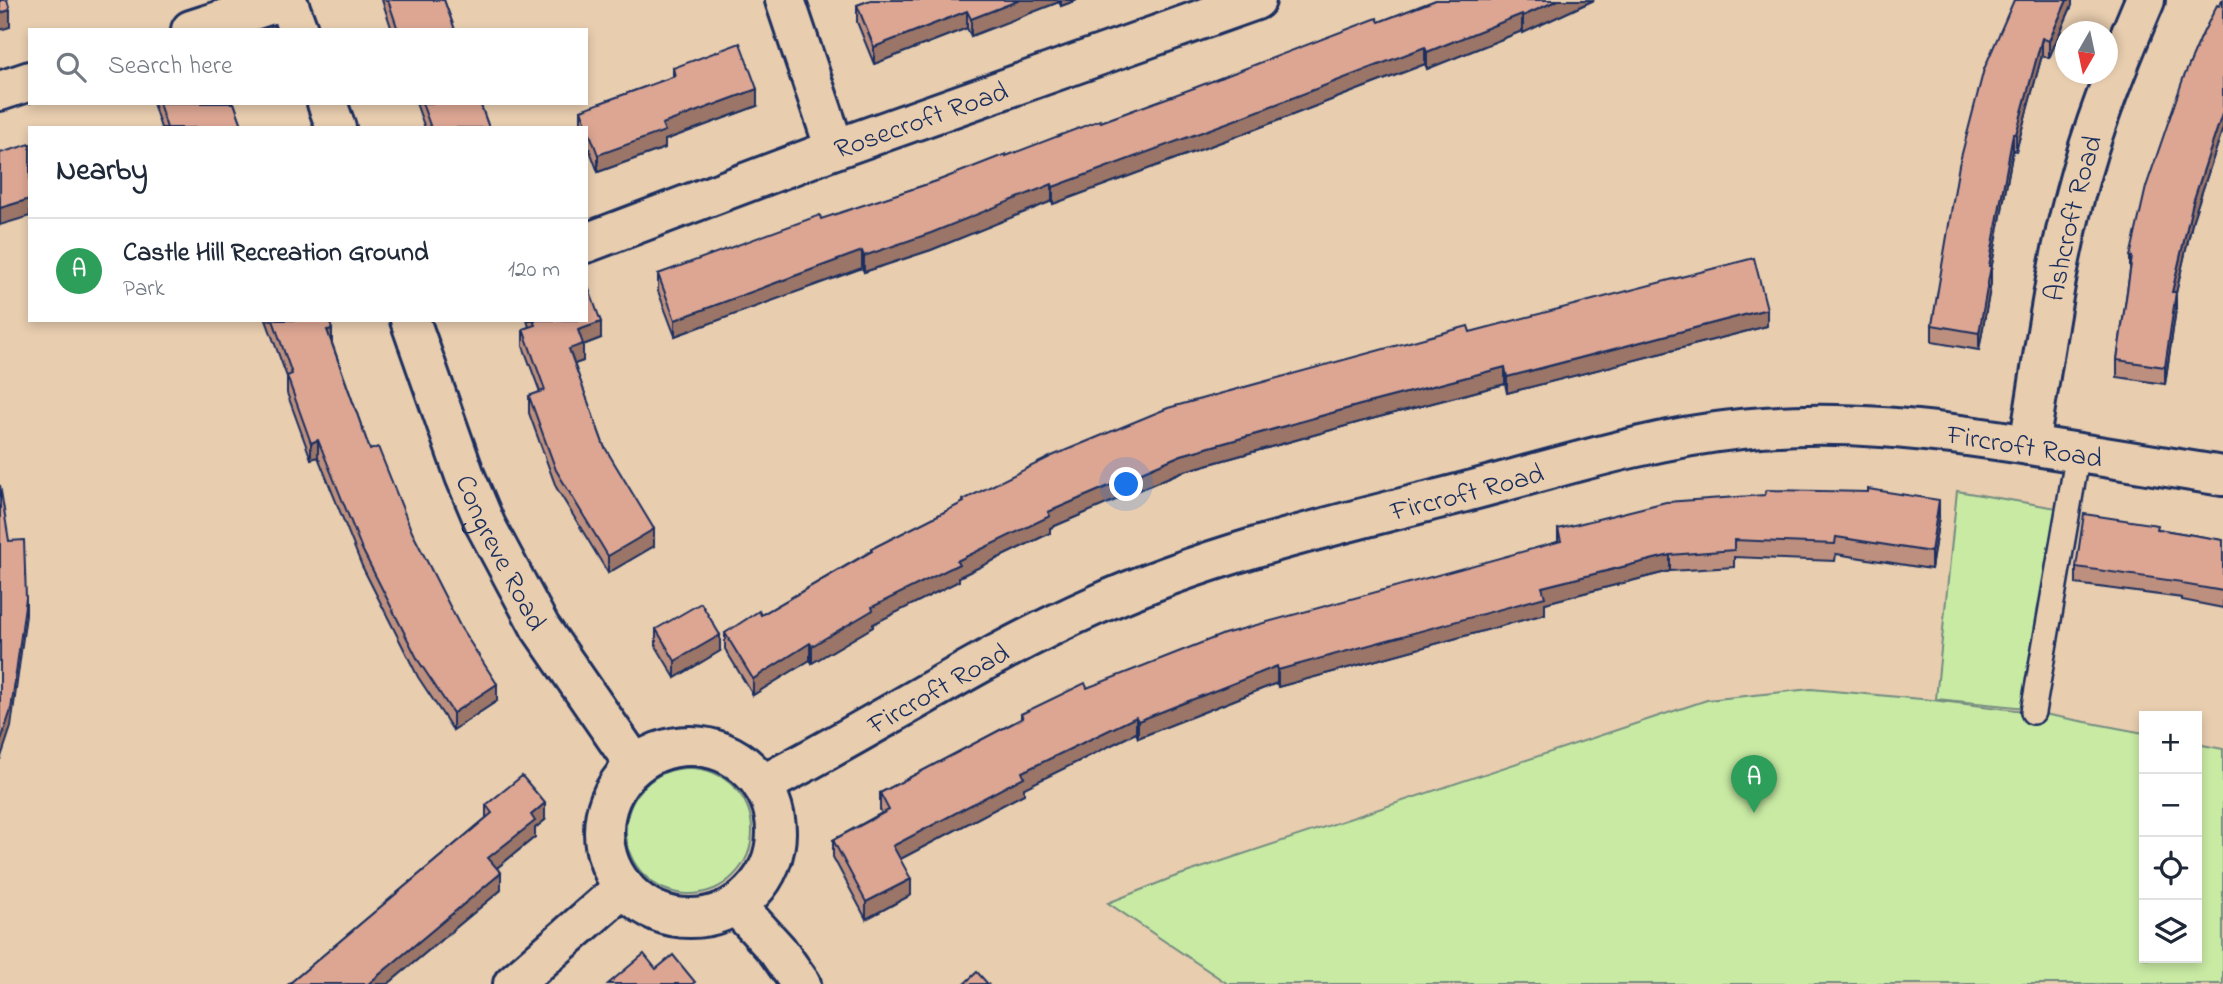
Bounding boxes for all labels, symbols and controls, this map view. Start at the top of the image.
north arrow [2055,21,2118,84]
search box [28,28,588,105]
icon: search [52,48,90,86]
text: Search here [108,48,233,86]
street label: Rosecroft Road [829,72,1015,172]
street label: Ashcroft Road [2036,130,2115,305]
text: Nearby [56,150,148,194]
text: Castle Hill Recreation Ground [123,235,429,273]
text: A [72,254,86,287]
text: 120 m [508,254,560,287]
text: Park [123,273,165,306]
street label: Fircroft Road [1943,416,2105,481]
street label: Fircroft Road [1386,455,1549,534]
your location [1109,467,1143,501]
street label: Congreve Road [443,469,555,639]
street label: Fircroft Road [860,634,1018,747]
map controls [2139,711,2202,963]
button: + [2139,711,2202,774]
pin: A [1731,755,1777,813]
button: − [2139,774,2202,837]
button: locate [2139,837,2202,900]
button: layers [2139,900,2202,963]

